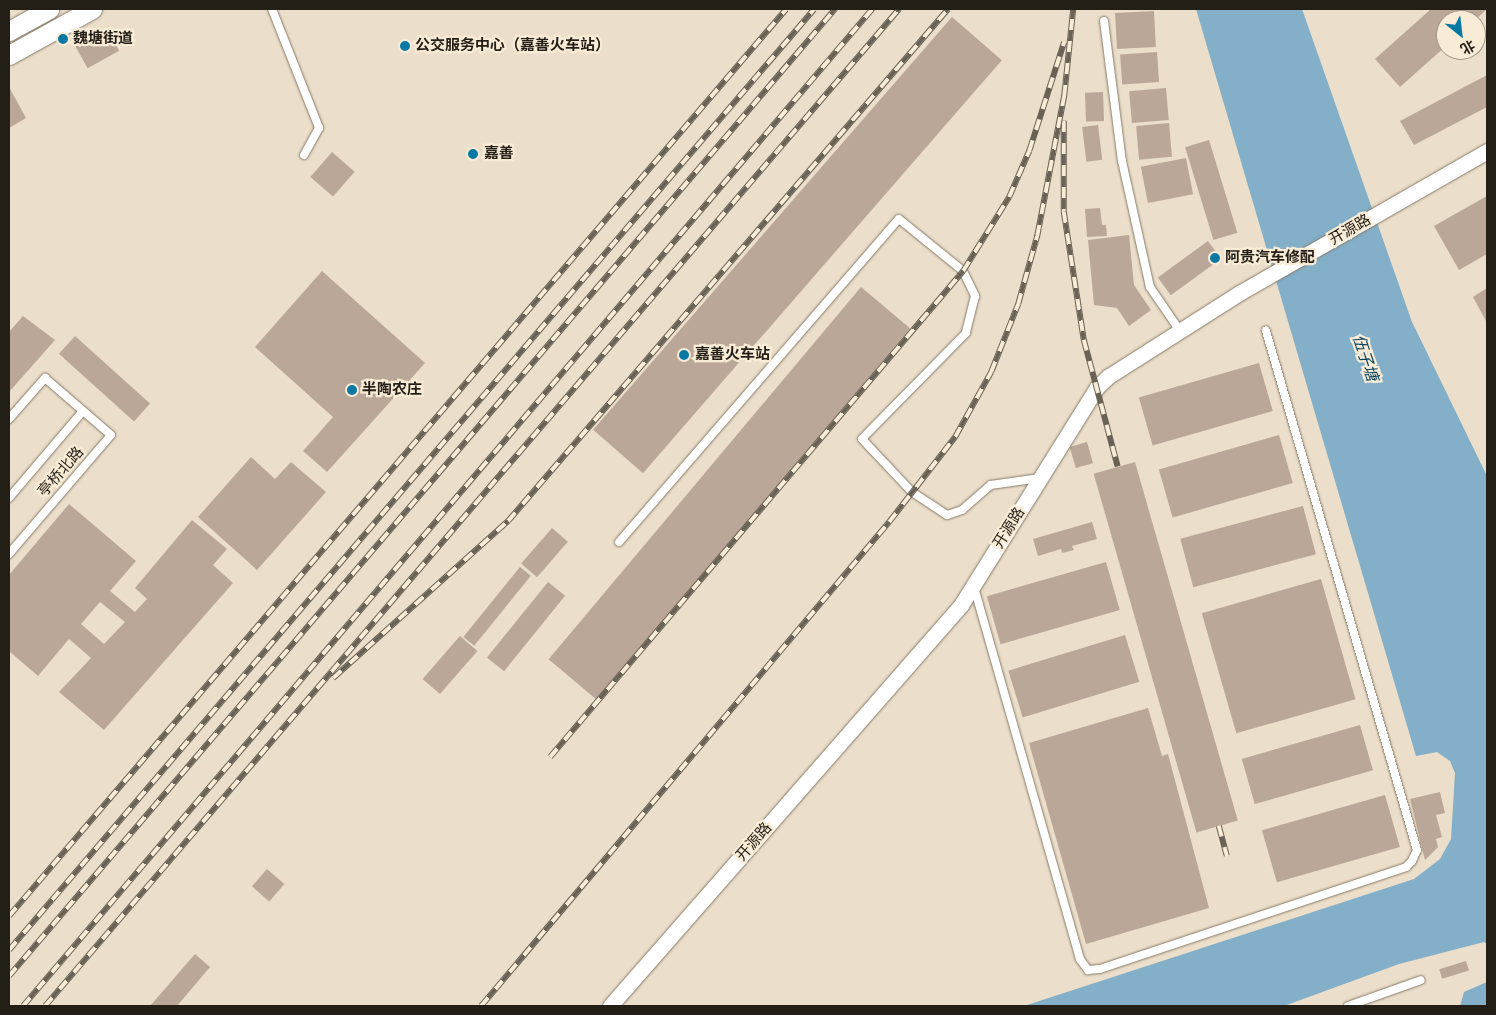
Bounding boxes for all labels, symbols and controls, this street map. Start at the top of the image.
north arrow [1436,10,1486,60]
place label: 魏塘街道 [73,30,133,48]
marker: 魏塘街道 [57,33,69,45]
text: 北 [1457,36,1478,59]
place label: 公交服务中心（嘉善火车站） [415,37,610,55]
marker: 公交服务中心（嘉善火车站） [399,40,411,52]
place label: 嘉善 [484,145,514,163]
marker: 嘉善 [466,147,480,161]
street label: 开源路 [1326,211,1374,249]
place label: 阿贵汽车修配 [1225,249,1315,267]
marker: 阿贵汽车修配 [1209,252,1221,264]
water label: 伍子塘 [1348,332,1382,384]
place label: 嘉善火车站 [695,346,770,364]
marker: 嘉善火车站 [677,348,691,362]
place label: 半陶农庄 [362,381,422,399]
marker: 半陶农庄 [346,384,358,396]
street label: 亭桥北路 [35,443,87,501]
street label: 开源路 [989,504,1029,552]
street label: 开源路 [732,819,776,865]

